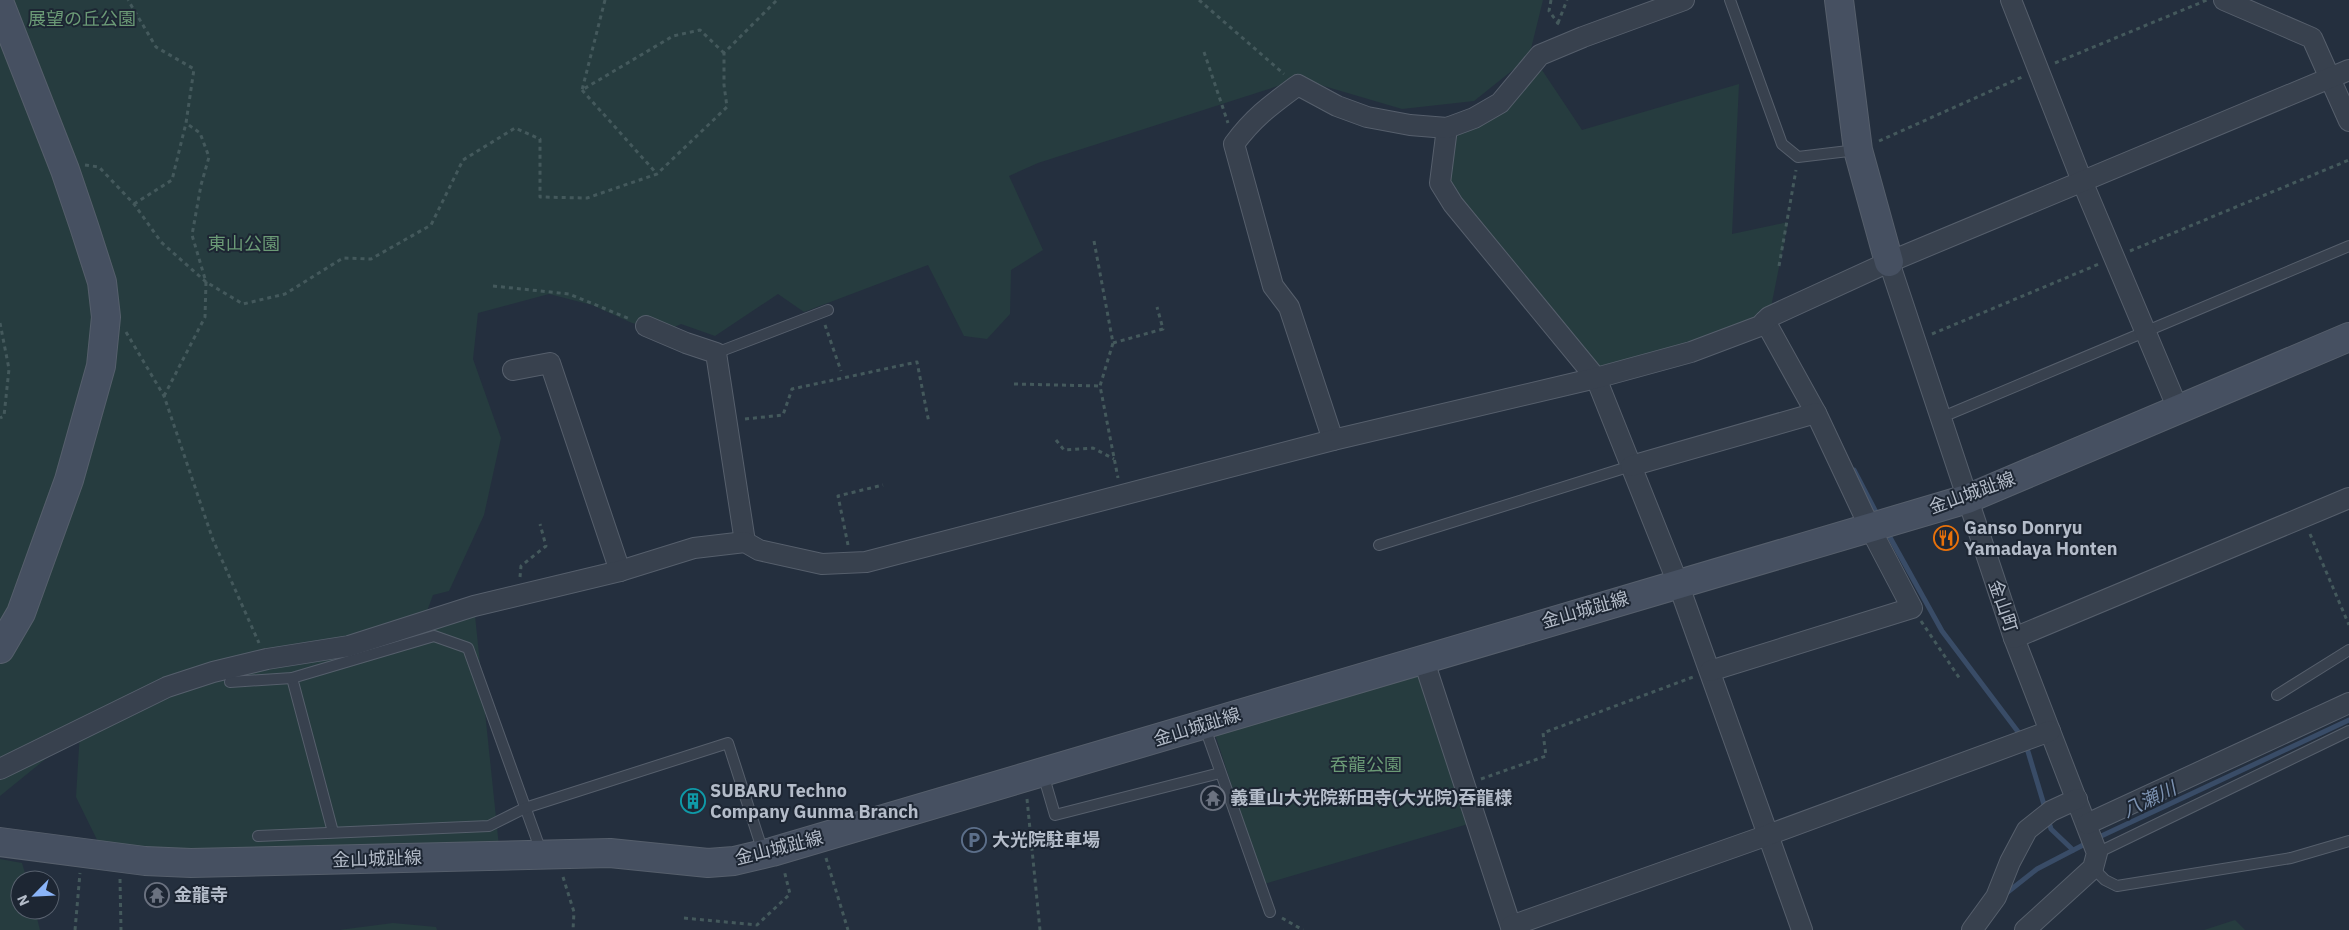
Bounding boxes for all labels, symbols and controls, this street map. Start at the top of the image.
park label: 展望の丘公園 [28,7,136,30]
park label: 東山公園 [208,232,280,255]
street label: 金山城趾線 [1926,466,2018,519]
place label: Ganso Donryu Yamadaya Honten [1964,516,2118,560]
restaurant icon: Ganso Donryu Yamadaya Honten [1933,525,1959,551]
street label: 金山町 [1984,577,2023,635]
street label: 金山城趾線 [1538,586,1631,633]
street label: 金山城趾線 [1150,702,1243,751]
park label: 呑龍公園 [1330,753,1402,776]
water label: 八瀬川 [2118,775,2182,822]
place label: SUBARU Techno Company Gunma Branch [710,779,919,823]
temple icon: 義重山大光院新田寺(大光院)吞龍様 [1200,785,1226,811]
place label: 義重山大光院新田寺(大光院)吞龍様 [1230,786,1512,809]
building icon: SUBARU Techno Company Gunma Branch [680,788,706,814]
street label: 金山城趾線 [732,825,825,870]
parking icon: 大光院駐車場 [961,827,987,853]
place label: 大光院駐車場 [992,828,1100,851]
street label: 金山城趾線 [332,845,422,872]
north arrow [10,870,60,920]
temple icon: 金龍寺 [144,882,170,908]
place label: 金龍寺 [174,883,228,906]
text: N [13,892,33,909]

